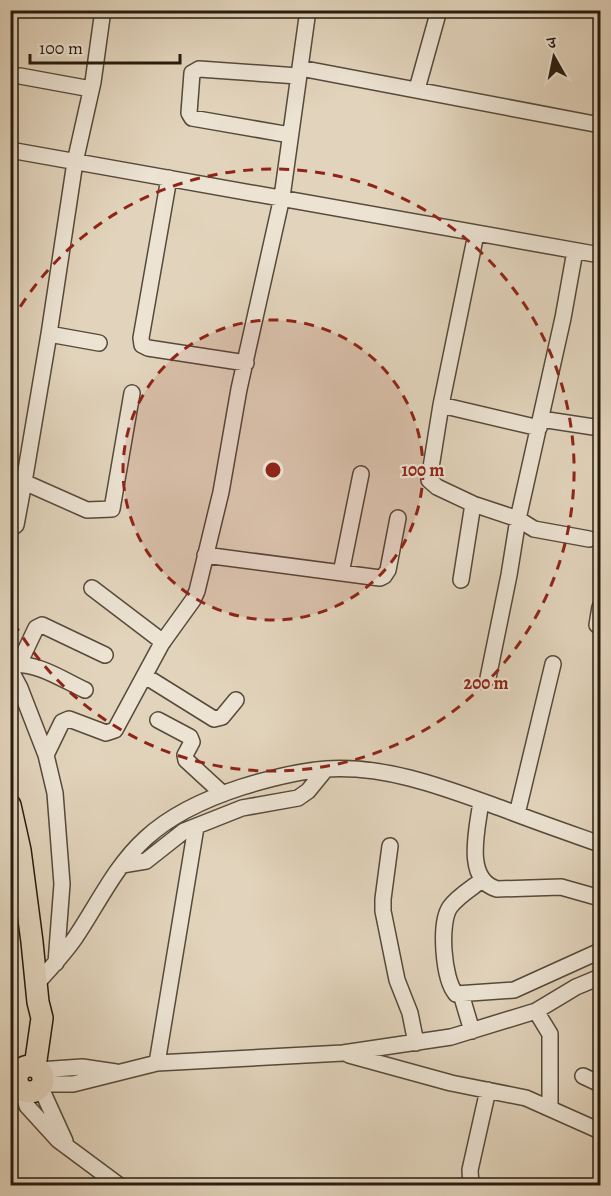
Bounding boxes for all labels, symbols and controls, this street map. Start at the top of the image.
scale bar [30,27,180,65]
north arrow [524,27,584,87]
text: उ [545,31,559,55]
text: 100 m [39,36,83,60]
text: 100 m [402,458,444,482]
centre of rings [263,460,283,480]
text: 200 m [463,671,509,695]

